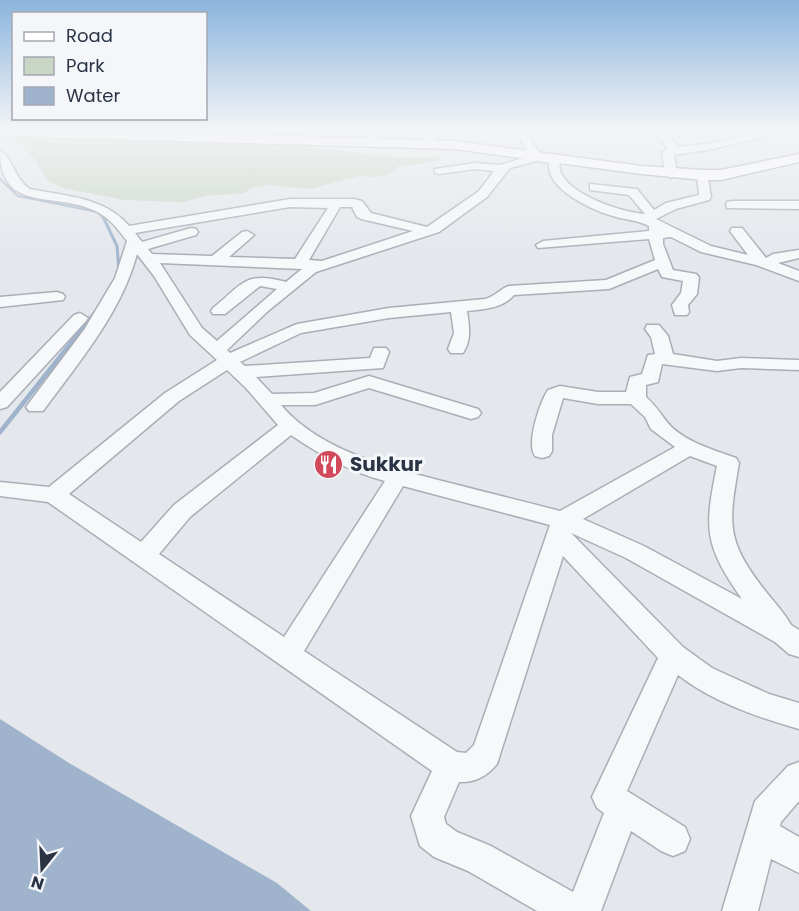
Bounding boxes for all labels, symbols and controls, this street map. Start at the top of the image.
legend [12,12,207,120]
text: Road [66,23,113,48]
text: Park [66,53,105,78]
text: Water [66,83,120,108]
restaurant icon: Sukkur [313,448,345,480]
place label: Sukkur [350,450,423,478]
north arrow [12,839,72,899]
text: N [28,870,47,896]

